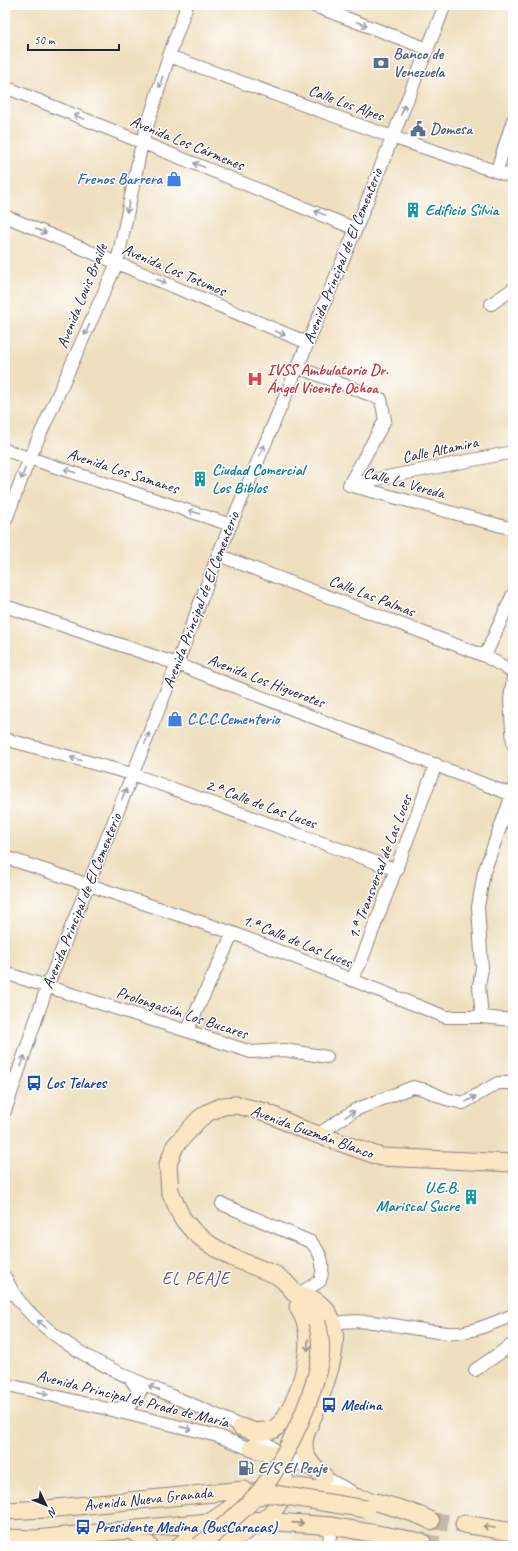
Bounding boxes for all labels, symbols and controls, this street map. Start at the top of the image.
one-way arrow [355,20,367,28]
scale bar [28,26,119,52]
text: 50 m [34,32,56,48]
place label: Banco de Venezuela [393,44,446,82]
bank icon: Banco de Venezuela [372,54,390,72]
one-way arrow [157,75,164,88]
street label: Calle Los Alpes [306,80,388,126]
one-way arrow [399,104,407,116]
street label: Avenida Los Cármenes [127,111,248,175]
one-way arrow [73,113,85,120]
place label: Domesa [430,119,473,139]
public building icon: Domesa [409,120,427,138]
one-way arrow [194,161,206,169]
street label: Avenida Principal de El Cementerio [299,164,388,347]
place label: Frenos Barrera [77,169,163,189]
shop icon: Frenos Barrera [165,170,183,188]
one-way arrow [124,200,132,213]
place label: Edificio Silvia [425,200,500,220]
building icon: Edificio Silvia [404,201,422,219]
one-way arrow [315,209,327,217]
one-way arrow [35,228,47,235]
street label: Avenida Louis Braille [52,239,113,351]
street label: Avenida Los Totumos [119,239,230,301]
one-way arrow [154,278,166,286]
one-way arrow [82,323,90,335]
one-way arrow [274,329,286,337]
place label: IVSS Ambulatorio Dr. Ángel Vicente Ochoa [267,360,389,398]
hospital icon: IVSS Ambulatorio Dr. Ángel Vicente Ochoa [246,370,264,388]
street label: Calle Altamira [400,432,481,468]
street label: Avenida Los Samanes [65,444,183,499]
one-way arrow [259,444,266,456]
place label: Ciudad Comercial Los Biblos [212,460,308,498]
street label: Calle La Vereda [361,463,448,504]
one-way arrow [65,466,77,474]
one-way arrow [19,468,27,480]
building icon: Ciudad Comercial Los Biblos [191,470,209,488]
one-way arrow [188,507,200,515]
street label: Avenida Principal de El Cementerio [158,508,244,691]
street label: Calle Las Palmas [326,571,419,622]
street label: Avenida Los Higuerotes [205,650,329,713]
place label: C.C.C.Cementerio [187,709,282,729]
shop icon: C.C.C.Cementerio [166,710,184,728]
one-way arrow [144,733,151,745]
one-way arrow [70,754,83,762]
street label: 2.ª Calle de Las Luces [203,775,321,834]
one-way arrow [121,789,129,801]
street label: 1.ª Transversal de Las Luces [343,791,417,942]
street label: Avenida Principal de El Cementerio [38,809,127,992]
street label: 1.ª Calle de Las Luces [239,910,356,973]
street label: Prolongación Los Bucares [114,982,252,1044]
one-way arrow [20,1055,27,1068]
place label: Los Telares [46,1073,107,1093]
bus stop icon: Los Telares [25,1074,43,1092]
one-way arrow [464,1094,476,1102]
street label: Avenida Guzmán Blanco [248,1101,378,1164]
one-way arrow [344,1109,356,1117]
place label: U.E.B. Mariscal Sucre [376,1178,461,1216]
building icon: U.E.B. Mariscal Sucre [462,1188,480,1206]
district label: EL PEAJE [162,1268,231,1289]
one-way arrow [36,1319,47,1328]
one-way arrow [304,1338,312,1351]
street label: Avenida Principal de Prado de María [35,1365,232,1433]
one-way arrow [148,1384,160,1391]
one-way arrow [36,1390,49,1398]
place label: Medina [341,1395,383,1415]
bus stop icon: Medina [320,1396,338,1414]
one-way arrow [179,1424,192,1432]
place label: E/S El Peaje [258,1458,328,1478]
fuel station icon: E/S El Peaje [237,1459,255,1477]
street label: Avenida Nueva Granada [83,1482,215,1516]
north arrow [26,1485,66,1525]
text: N [44,1505,61,1521]
place label: Presidente Medina (BusCaracas) [95,1517,279,1537]
bus stop icon: Presidente Medina (BusCaracas) [74,1518,92,1536]
one-way arrow [291,1520,304,1527]
one-way arrow [483,1523,496,1531]

